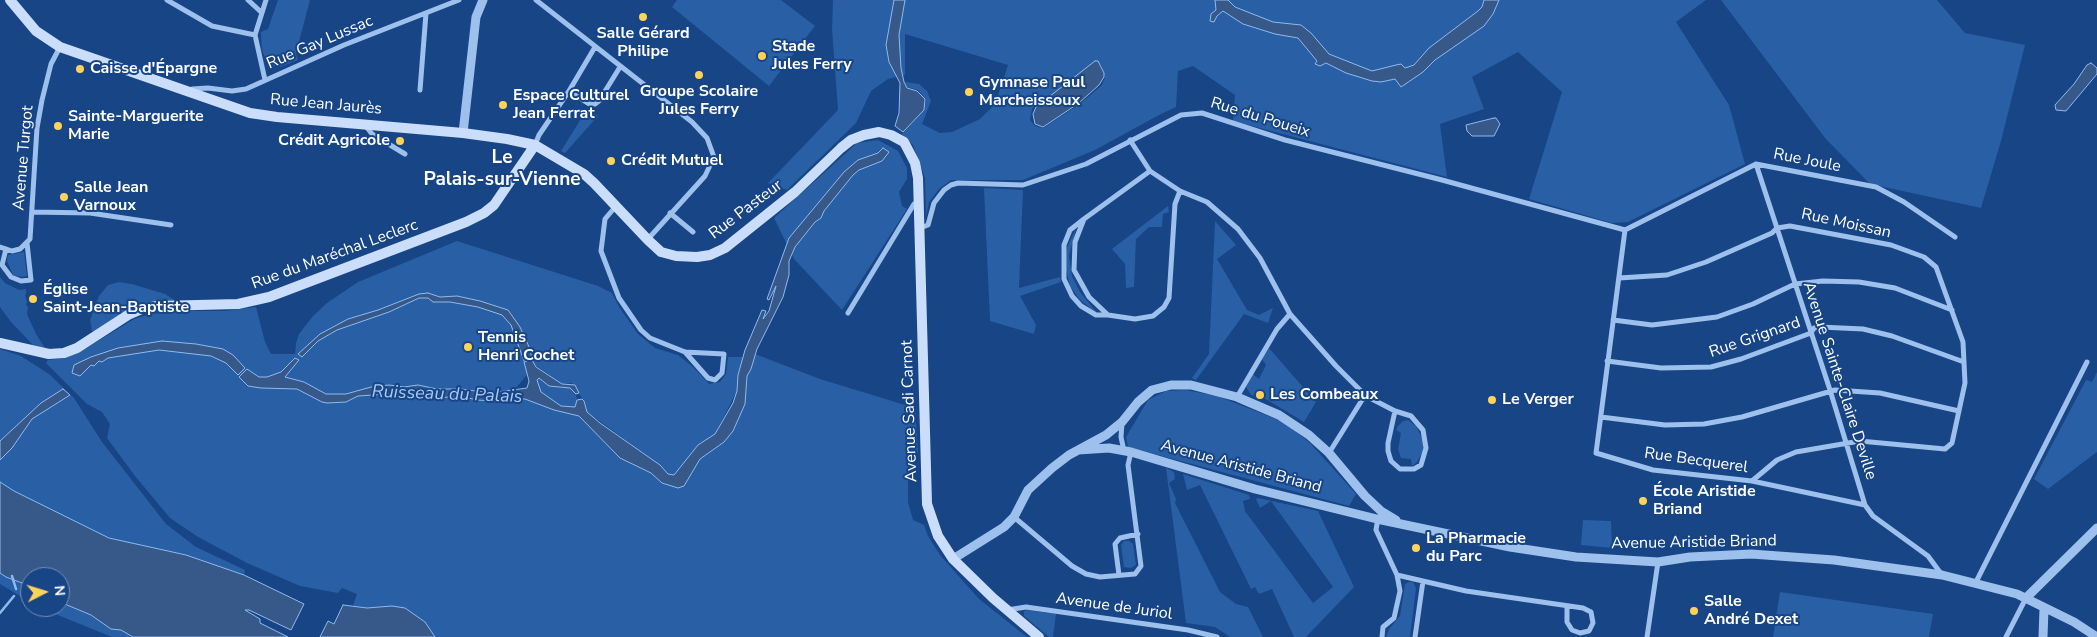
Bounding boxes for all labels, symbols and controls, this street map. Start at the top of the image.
marker: Salle Gérard Philipe [637,11,649,23]
street label: Rue Gay Lussac [264,12,376,74]
place label: Salle Gérard Philipe [596,24,690,62]
place label: Stade Jules Ferry [772,37,852,75]
marker: Stade Jules Ferry [756,50,768,62]
place label: Caisse d'Épargne [90,59,217,79]
marker: Caisse d'Épargne [74,63,86,75]
marker: Groupe Scolaire Jules Ferry [693,69,705,81]
place label: Gymnase Paul Marcheissoux [979,73,1085,111]
place label: Groupe Scolaire Jules Ferry [640,82,758,120]
place label: Espace Culturel Jean Ferrat [513,86,629,124]
marker: Gymnase Paul Marcheissoux [963,86,975,98]
street label: Rue Jean Jaurès [269,91,383,119]
street label: Rue du Poueix [1208,94,1312,142]
marker: Espace Culturel Jean Ferrat [497,99,509,111]
street label: Avenue Turgot [10,105,38,211]
place label: Sainte-Marguerite Marie [68,107,204,145]
marker: Sainte-Marguerite Marie [52,120,64,132]
place label: Crédit Agricole [278,131,390,151]
marker: Crédit Agricole [394,135,406,147]
street label: Rue Joule [1772,145,1842,177]
district label: Le Palais-sur-Vienne [423,147,581,191]
place label: Crédit Mutuel [621,151,723,171]
marker: Crédit Mutuel [605,155,617,167]
street label: Rue Pasteur [706,176,786,244]
place label: Salle Jean Varnoux [74,178,148,216]
marker: Salle Jean Varnoux [58,191,70,203]
street label: Rue Moissan [1799,205,1893,243]
street label: Rue du Maréchal Leclerc [249,216,421,294]
place label: Église Saint-Jean-Baptiste [43,280,189,318]
street label: Avenue Sainte-Claire Deville [1798,280,1880,482]
marker: Église Saint-Jean-Baptiste [27,293,39,305]
street label: Rue Grignard [1707,313,1803,363]
place label: Tennis Henri Cochet [478,328,574,366]
street label: Avenue Sadi Carnot [898,340,922,482]
marker: Tennis Henri Cochet [462,341,474,353]
water label: Ruisseau du Palais [371,382,523,408]
place label: Les Combeaux [1270,385,1378,405]
marker: Les Combeaux [1254,389,1266,401]
place label: Le Verger [1502,390,1574,410]
marker: Le Verger [1486,394,1498,406]
street label: Avenue Aristide Briand [1158,436,1324,498]
street label: Rue Becquerel [1643,444,1749,478]
place label: École Aristide Briand [1653,482,1756,520]
marker: École Aristide Briand [1637,495,1649,507]
place label: La Pharmacie du Parc [1426,529,1526,567]
street label: Avenue Aristide Briand [1611,532,1777,554]
marker: La Pharmacie du Parc [1410,542,1422,554]
north arrow [20,567,70,617]
text: N [50,585,69,597]
street label: Avenue de Juriol [1054,589,1174,625]
place label: Salle André Dexet [1704,592,1798,630]
marker: Salle André Dexet [1688,605,1700,617]

